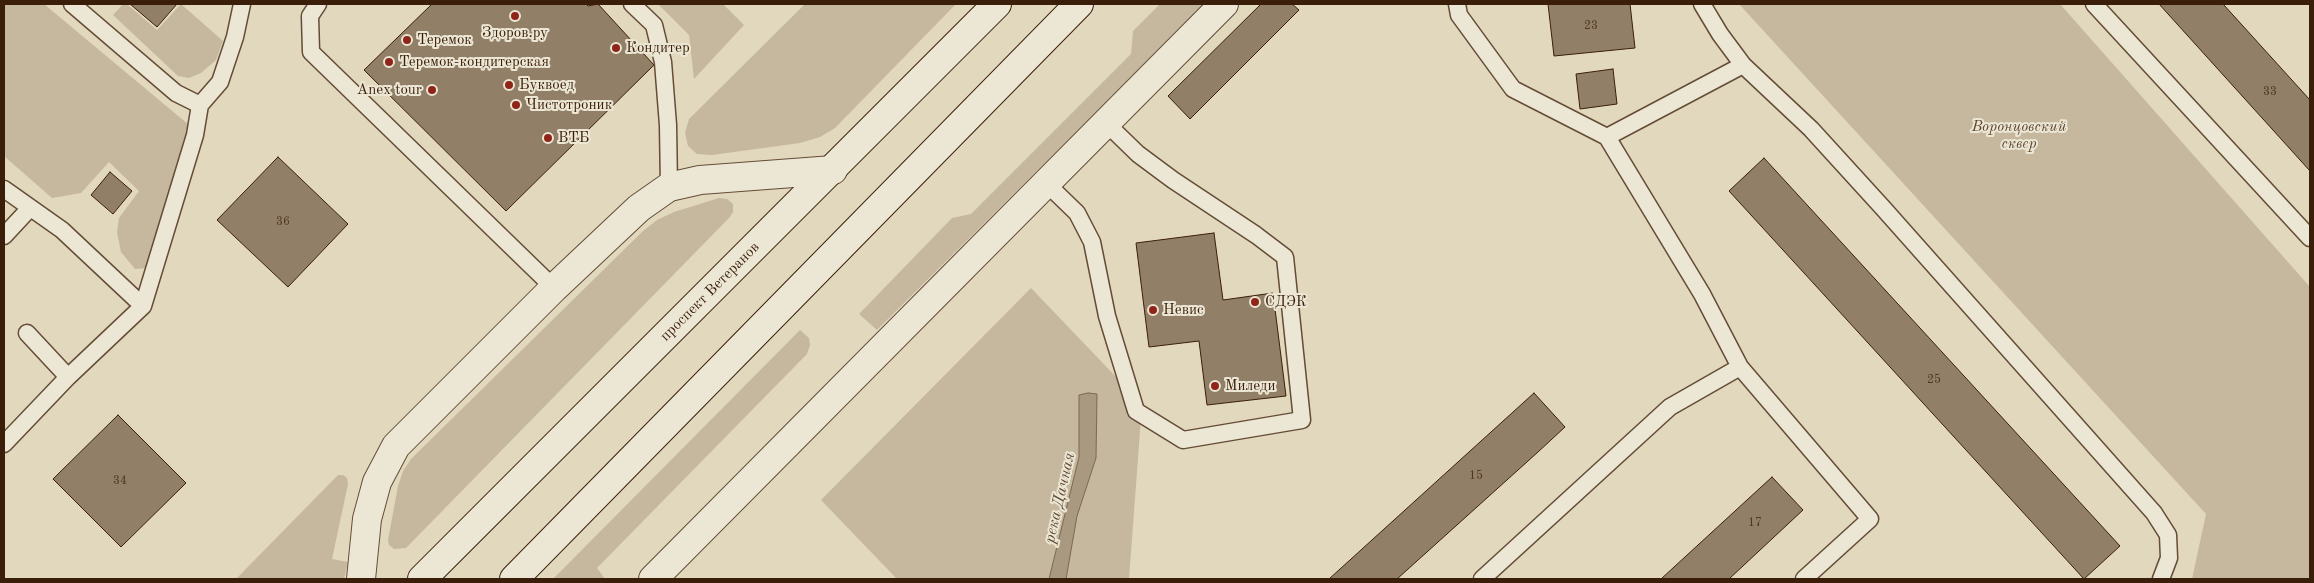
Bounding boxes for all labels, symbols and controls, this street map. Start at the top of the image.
marker: Здоров.ру [509,10,521,22]
house number: 23 [1584,19,1598,33]
place label: Здоров.ру [482,24,548,42]
place label: Теремок [417,31,472,49]
marker: Теремок [401,34,413,46]
place label: Кондитер [626,39,690,57]
marker: Кондитер [610,42,622,54]
place label: Теремок-кондитерская [399,53,549,71]
marker: Теремок-кондитерская [383,56,395,68]
place label: Буквоед [519,76,574,94]
marker: Буквоед [503,79,515,91]
place label: Anex tour [357,81,422,99]
marker: Anex tour [426,84,438,96]
house number: 33 [2263,85,2277,99]
place label: Чистотроник [526,96,612,114]
marker: Чистотроник [510,99,522,111]
park label: Воронцовский сквер [1972,118,2066,153]
place label: ВТБ [558,129,589,147]
marker: ВТБ [542,132,554,144]
house number: 36 [276,215,290,229]
street label: проспект Ветеранов [657,239,763,345]
place label: СДЭК [1265,293,1307,311]
marker: СДЭК [1249,296,1261,308]
place label: Невис [1163,301,1204,319]
marker: Невис [1147,304,1159,316]
house number: 25 [1927,373,1941,387]
place label: Миледи [1225,377,1276,395]
marker: Миледи [1209,380,1221,392]
water label: река Дачная [1040,451,1080,545]
house number: 15 [1469,469,1483,483]
house number: 34 [113,474,127,488]
house number: 17 [1748,516,1762,530]

